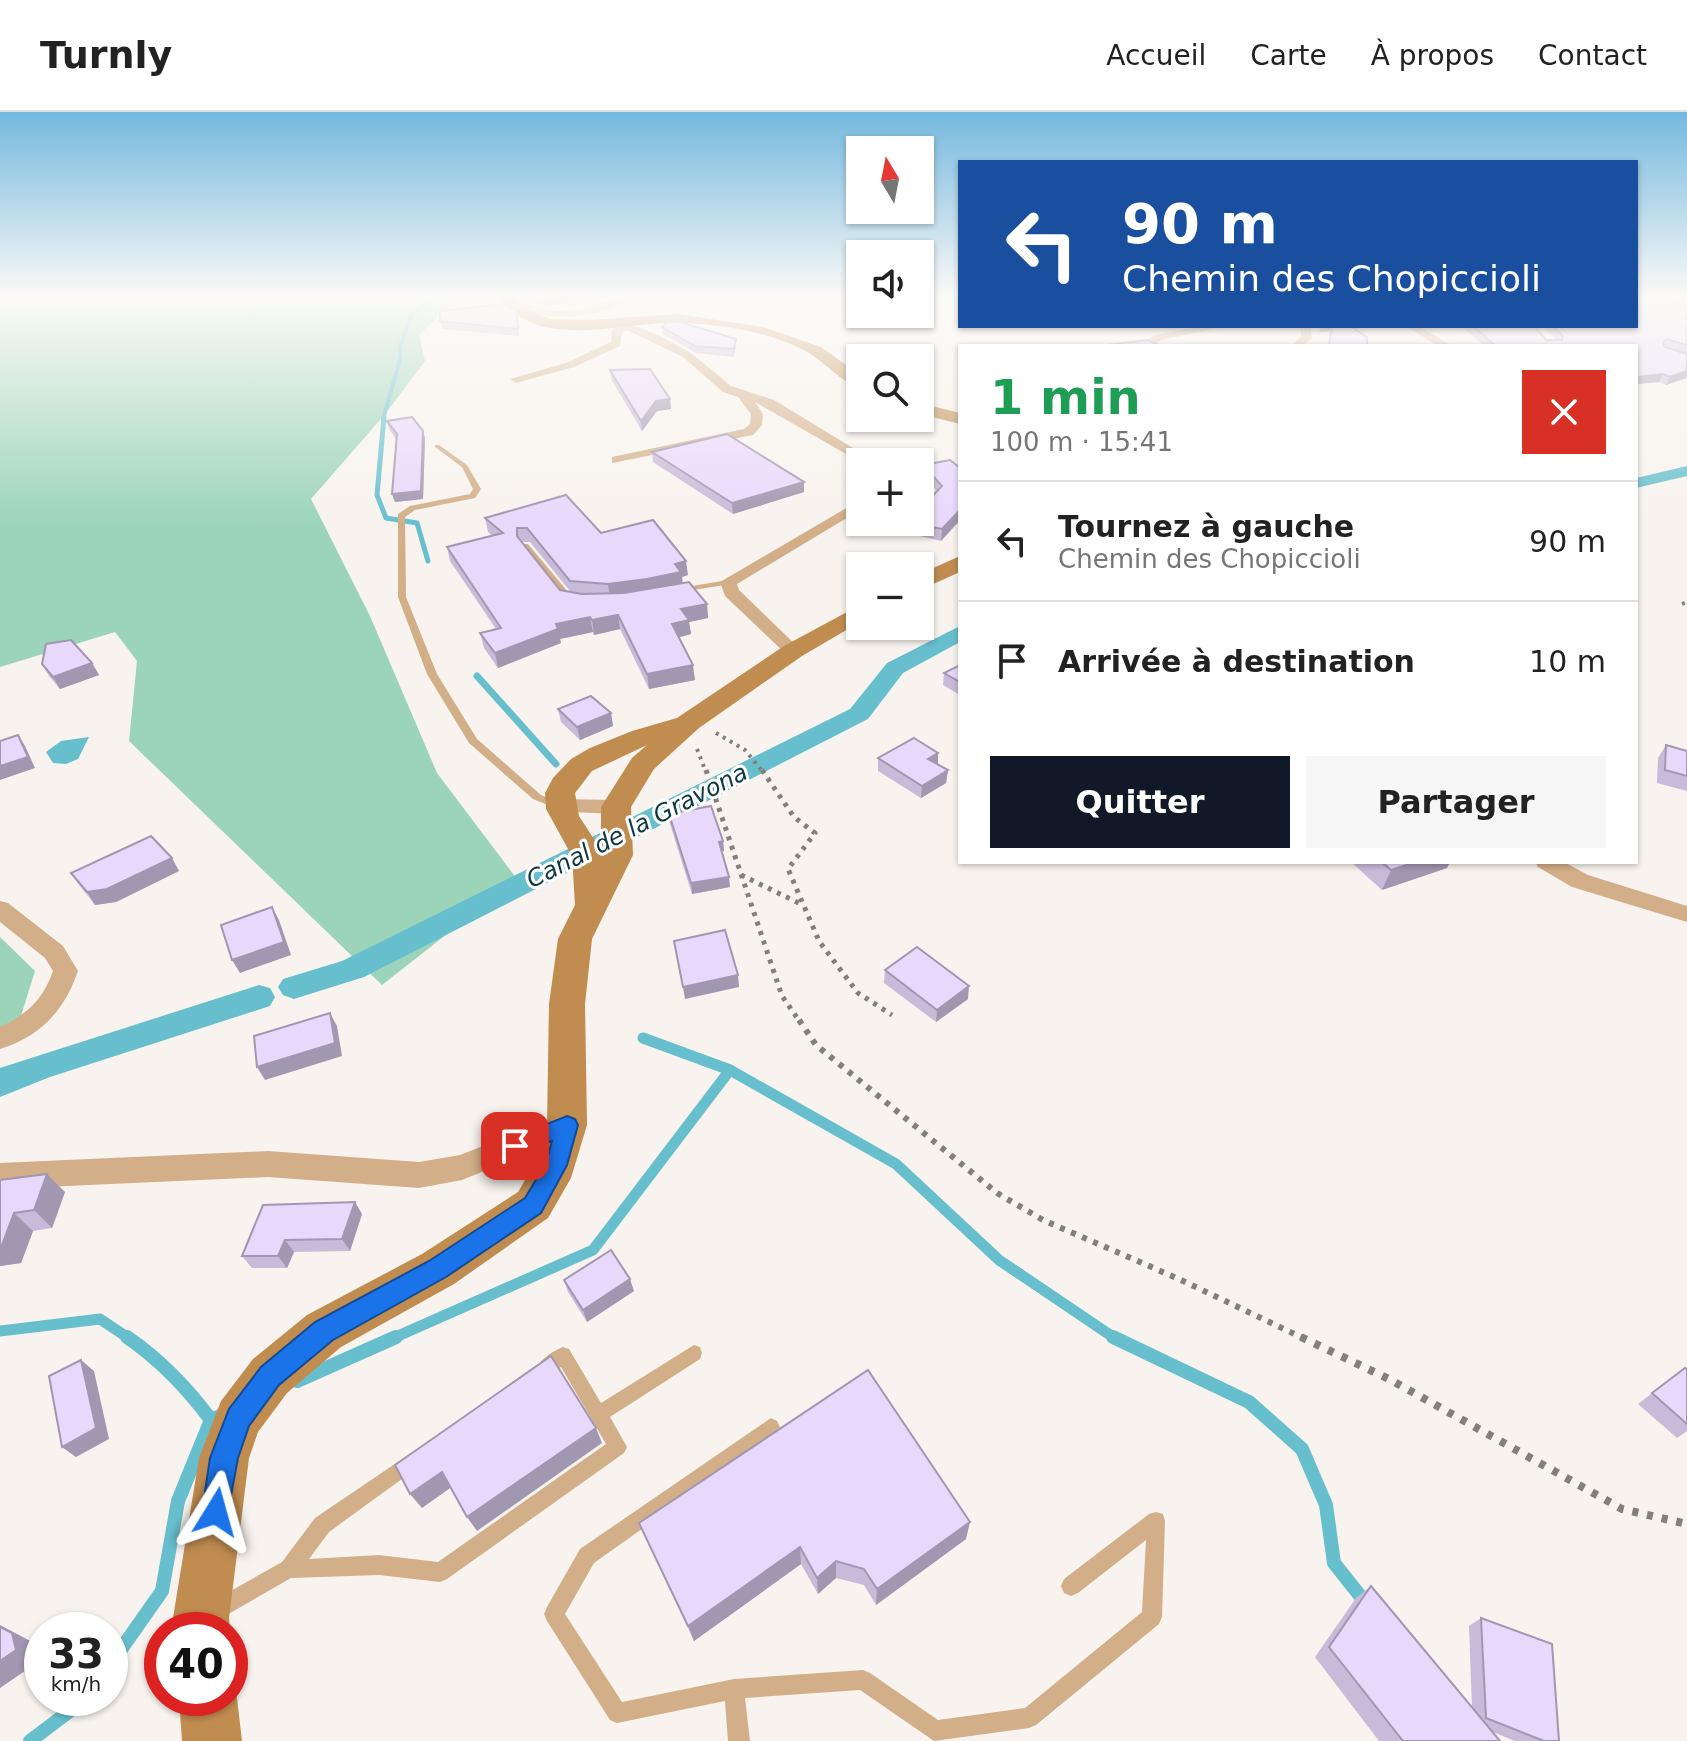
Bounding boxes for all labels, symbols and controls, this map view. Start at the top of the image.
text: Turnly [40,33,172,77]
text: Accueil [1106,39,1206,72]
text: Carte [1250,39,1327,72]
text: À propos [1371,39,1494,72]
text: Contact [1538,39,1647,72]
north arrow [846,136,934,224]
map controls [846,136,934,640]
text: 90 m [1122,191,1278,256]
icon: left [990,192,1094,296]
button: sound [846,240,934,328]
text: Chemin des Chopiccioli [1122,258,1541,299]
button: search [846,344,934,432]
text: 1 min [990,369,1141,425]
button: close [1522,370,1606,454]
text: 100 m · 15:41 [990,427,1173,457]
button: + [846,448,934,536]
text: Tournez à gauche [1058,509,1354,544]
icon: left [990,519,1034,563]
text: 90 m [1529,524,1606,559]
text: Chemin des Chopiccioli [1058,544,1361,574]
button: − [846,552,934,640]
icon: arrive [990,639,1034,683]
text: Arrivée à destination [1058,644,1415,679]
text: 10 m [1529,644,1606,679]
button: Quitter [990,756,1290,848]
button: Partager [1306,756,1606,848]
water label: Canal de la Gravona [522,758,752,894]
pin [481,1112,549,1180]
icon: arrive [493,1124,537,1168]
position arrow [174,1470,258,1554]
speed limit sign: 40 [144,1612,248,1716]
text: 33 [48,1631,104,1677]
text: km/h [51,1672,101,1696]

